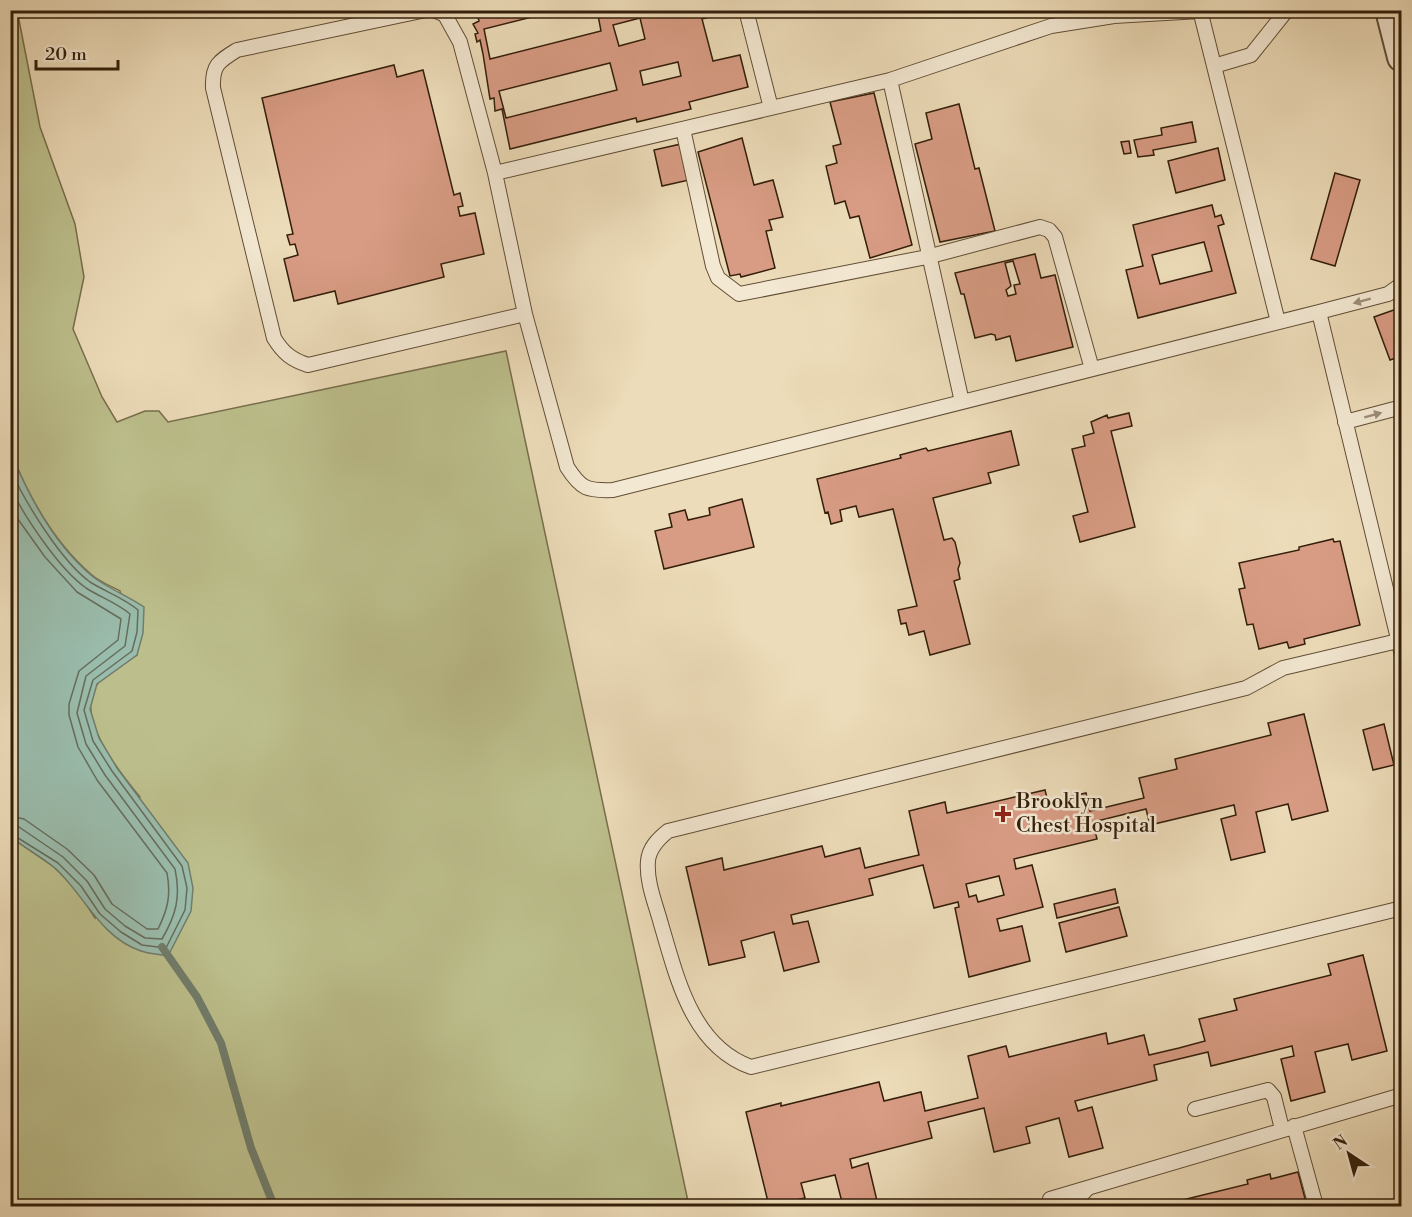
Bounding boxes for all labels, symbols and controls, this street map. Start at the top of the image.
scale bar [36,33,118,71]
text: 20 m [45,43,87,66]
one-way arrow [1352,297,1370,306]
one-way arrow [1364,409,1382,419]
place label: Brooklyn Chest Hospital [1015,789,1156,839]
marker: Brooklyn Chest Hospital [994,805,1012,823]
north arrow [1319,1124,1379,1184]
text: N [1330,1131,1352,1154]

